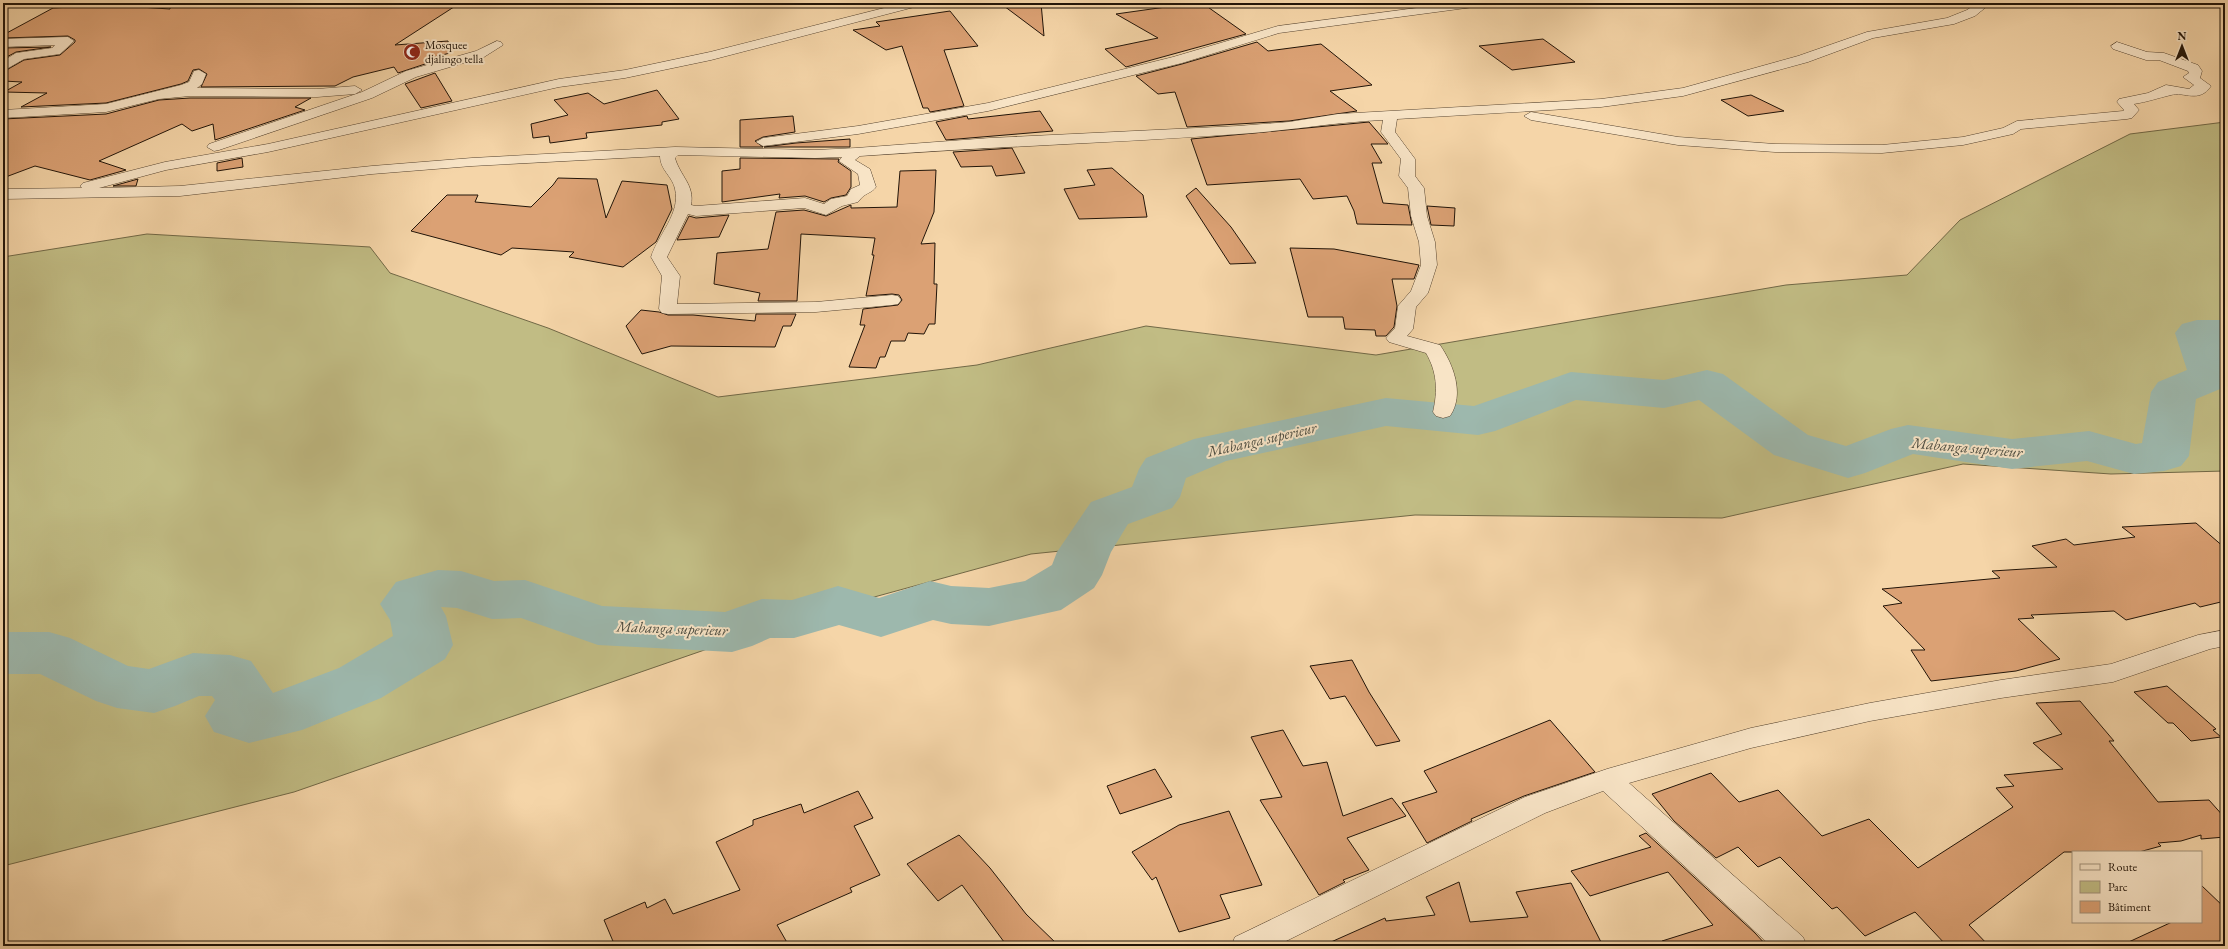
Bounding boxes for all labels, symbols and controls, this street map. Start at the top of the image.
north arrow [2162,26,2202,66]
text: N [2178,29,2187,43]
place label: Mosquee djalingo tella [425,37,483,67]
mosque icon: Mosquee djalingo tella [402,42,422,62]
water label: Mabanga superieur [1205,417,1320,461]
water label: Mabanga superieur [1910,433,2025,461]
water label: Mabanga superieur [615,617,729,639]
legend [2072,851,2202,923]
text: Route [2108,859,2138,875]
text: Parc [2108,879,2128,895]
text: Bâtiment [2108,899,2151,915]

